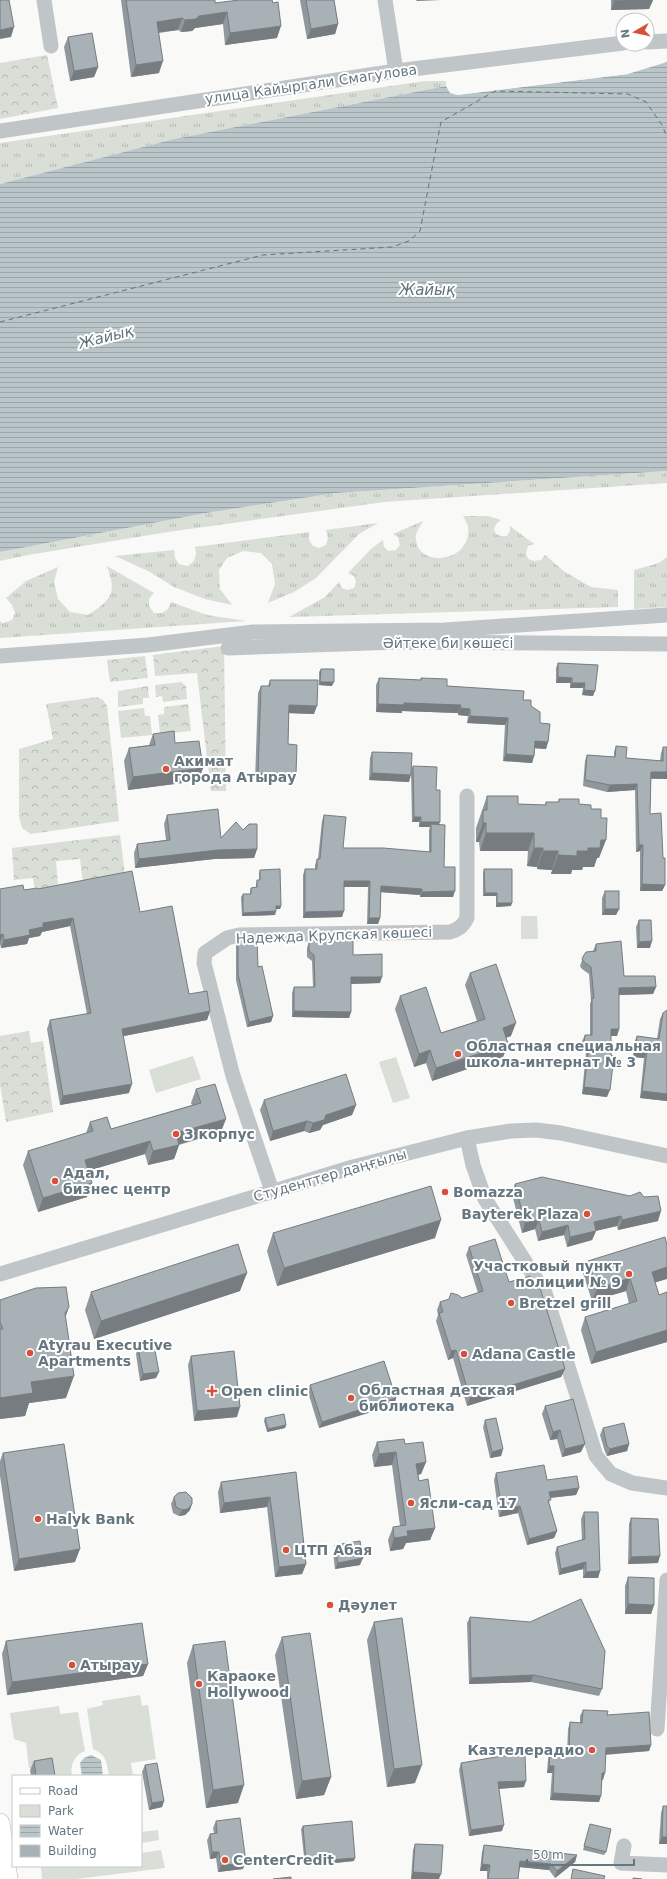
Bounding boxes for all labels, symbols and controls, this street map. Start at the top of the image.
north arrow [615,12,655,52]
text: N [618,28,633,39]
street label: улица Кайыргали Смагулова [204,61,418,107]
water label: Жайық [398,281,456,299]
water label: Жайық [76,321,136,353]
street label: Әйтеке би көшесі [383,635,513,651]
place label: Акимат города Атырау [174,753,296,785]
marker: Акимат города Атырау [161,764,171,774]
street label: Надежда Крупская көшесі [235,924,433,946]
place label: Областная специальная школа-интернат № 3 [466,1038,661,1070]
marker: Областная специальная школа-интернат № 3 [453,1049,463,1059]
place label: 3 корпус [184,1126,255,1142]
marker: 3 корпус [171,1129,181,1139]
street label: Студенттер даңғылы [251,1145,409,1205]
place label: Адал, бизнес центр [63,1165,171,1197]
marker: Адал, бизнес центр [50,1176,60,1186]
place label: Bomazza [453,1184,523,1200]
marker: Bomazza [440,1187,450,1197]
place label: Bayterek Plaza [461,1206,579,1222]
marker: Bayterek Plaza [582,1209,592,1219]
place label: Участковый пункт полиции № 9 [473,1258,622,1290]
marker: Участковый пункт полиции № 9 [624,1269,634,1279]
place label: Bretzel grill [519,1295,611,1311]
marker: Bretzel grill [506,1298,516,1308]
place label: Atyrau Executive Apartments [38,1337,172,1369]
place label: Adana Сastle [472,1346,576,1362]
marker: Atyrau Executive Apartments [25,1348,35,1358]
marker: Adana Сastle [459,1349,469,1359]
place label: Областная детская библиотека [359,1382,515,1414]
place label: Open clinic [221,1383,308,1399]
marker: Open clinic [206,1385,218,1397]
marker: Областная детская библиотека [346,1393,356,1403]
place label: Ясли-сад 17 [419,1495,517,1511]
marker: Ясли-сад 17 [406,1498,416,1508]
place label: Halyk Bank [46,1511,135,1527]
marker: Halyk Bank [33,1514,43,1524]
place label: ЦТП Абая [294,1542,372,1558]
marker: ЦТП Абая [281,1545,291,1555]
place label: Дәулет [338,1597,398,1613]
marker: Дәулет [325,1600,335,1610]
place label: Атырау [80,1657,140,1673]
marker: Атырау [67,1660,77,1670]
place label: Караоке Hollywood [207,1668,289,1700]
marker: Караоке Hollywood [194,1679,204,1689]
place label: Казтелерадио [467,1742,584,1758]
marker: Казтелерадио [587,1745,597,1755]
legend [12,1775,142,1867]
text: Road [48,1784,78,1798]
text: Park [48,1804,74,1818]
text: Water [48,1824,84,1838]
scale bar [527,1841,634,1867]
text: Building [48,1844,97,1858]
text: 50 m [533,1848,564,1862]
place label: CenterCredit [233,1852,334,1868]
marker: CenterCredit [220,1855,230,1865]

